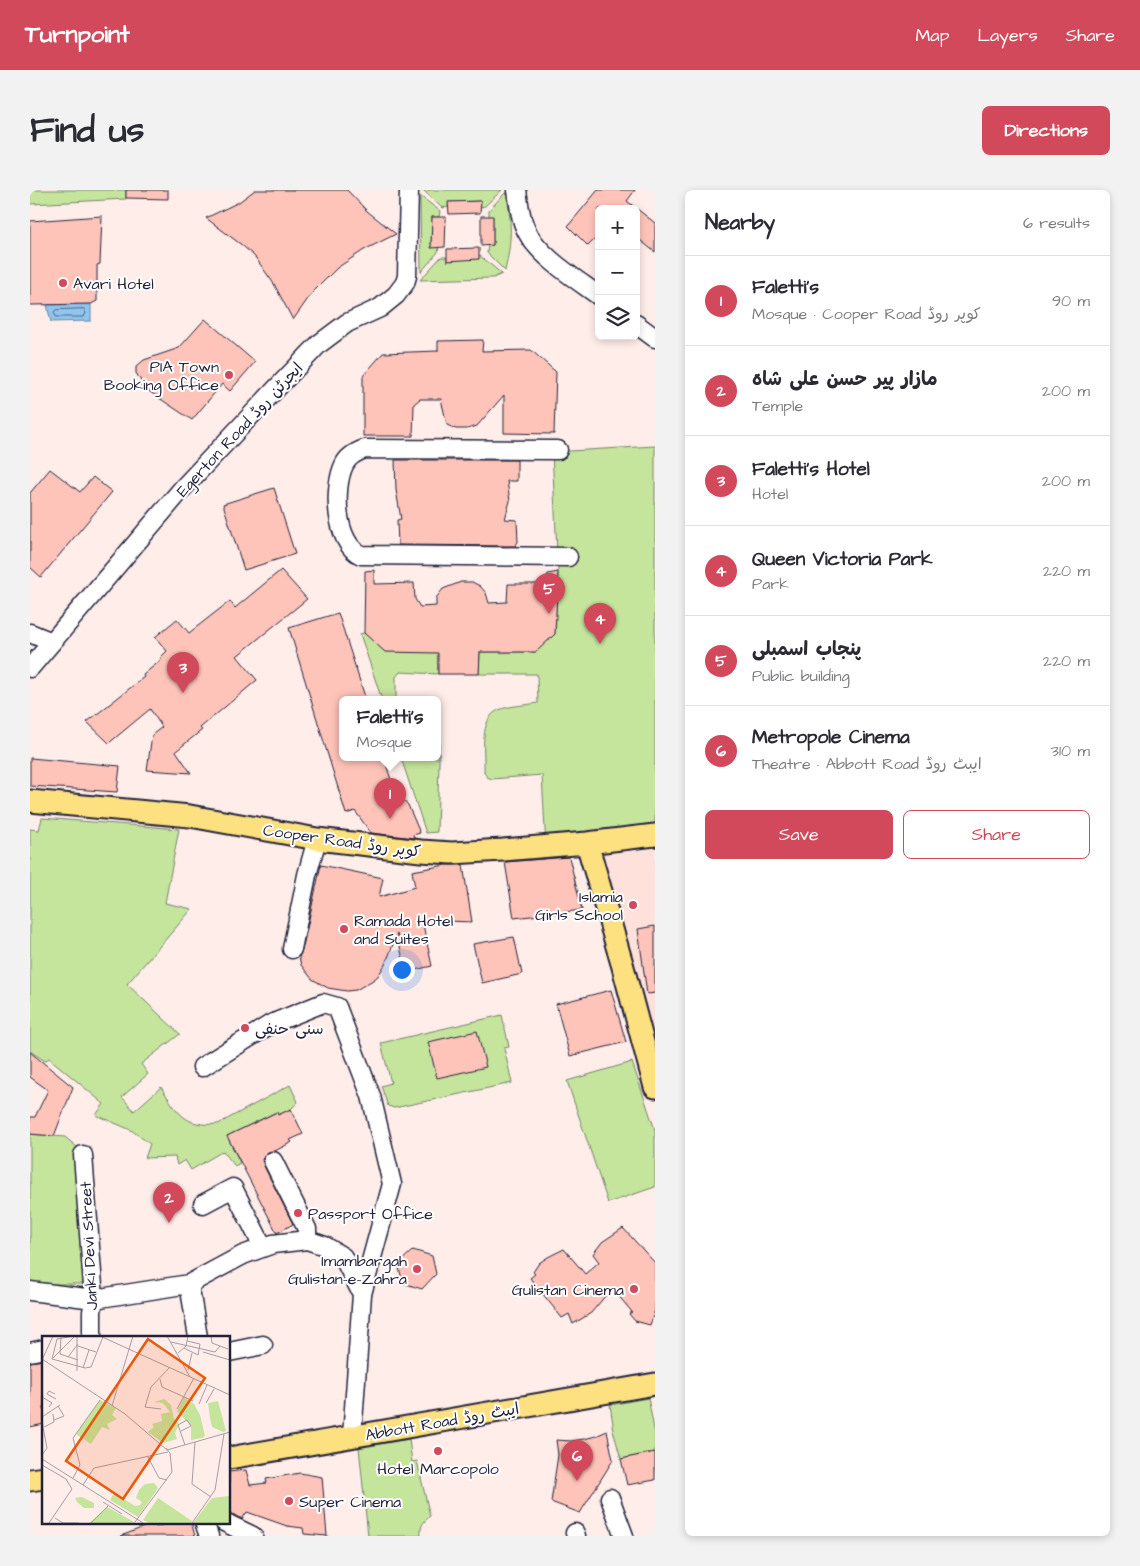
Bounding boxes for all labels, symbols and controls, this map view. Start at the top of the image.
text: Turnpoint [25,18,130,52]
text: Map [915,23,949,48]
text: Layers [977,23,1038,48]
text: Share [1066,23,1115,48]
text: Find us [30,106,144,155]
button: Directions [982,106,1110,155]
map controls [595,205,640,340]
button: + [595,205,640,250]
text: Nearby [705,208,775,237]
text: 6 results [1023,212,1090,234]
button: − [595,250,640,295]
place label: Avari Hotel [73,273,154,295]
text: Faletti's [752,274,819,301]
marker: Avari Hotel [57,277,69,289]
text: 1 [720,290,722,312]
text: 90 m [1052,290,1090,312]
button: layers [595,295,640,340]
text: Mosque · Cooper Road کوپر روڈ [752,303,981,325]
place label: PIA Town Booking Office [104,356,219,397]
street label: Egerton Road ایجرٹن روڈ [171,358,309,502]
text: مازار پیر حسن علی شاہ [752,366,937,393]
marker: PIA Town Booking Office [223,369,235,381]
text: 2 [716,380,726,402]
text: 200 m [1042,380,1090,402]
text: Temple [752,395,803,417]
text: Faletti's Hotel [752,456,870,483]
text: 3 [717,470,725,492]
text: 200 m [1042,470,1090,492]
text: Hotel [752,483,788,505]
text: Queen Victoria Park [752,546,933,573]
text: 4 [716,560,726,582]
text: 220 m [1043,560,1090,582]
pin: 5 [533,573,565,614]
text: Park [752,573,789,595]
pin: 4 [584,603,616,644]
text: پنجاب اسمبلی [752,636,861,663]
text: 5 [715,650,727,672]
text: 220 m [1043,650,1090,672]
pin: 3 [167,652,199,693]
text: Public building [752,665,850,687]
popup [339,696,441,761]
text: Faletti's [357,704,423,731]
text: Metropole Cinema [752,724,910,751]
text: Mosque [357,731,412,753]
text: 6 [716,740,726,762]
text: 310 m [1051,740,1090,762]
text: Theatre · Abbott Road ایبٹ روڈ [752,753,982,775]
pin: 1 [374,778,406,819]
button: Save [705,810,893,859]
button: Share [903,810,1090,859]
street label: Cooper Road کوپر روڈ [262,819,422,863]
place label: Islamia Girls School [535,886,623,926]
marker: Islamia Girls School [627,899,639,911]
place label: Ramada Hotel and Suites [354,910,453,950]
marker: Ramada Hotel and Suites [338,923,350,935]
your location [389,957,415,983]
place label: سنی حنفی [255,1018,324,1040]
marker: سنی حنفی [239,1022,251,1034]
street label: Janki Devi Street [75,1181,103,1311]
pin: 2 [153,1182,185,1223]
place label: Passport Office [308,1203,433,1225]
marker: Passport Office [292,1207,304,1219]
place label: Imambargah Gulistan-e-Zahra [288,1250,407,1290]
marker: Imambargah Gulistan-e-Zahra [411,1263,423,1275]
place label: Gulistan Cinema [512,1279,624,1301]
marker: Gulistan Cinema [628,1283,640,1295]
inset map [42,1336,230,1524]
street label: Abbott Road ایبٹ روڈ [364,1398,521,1446]
pin: 6 [561,1440,593,1481]
marker: Hotel Marcopolo [432,1445,444,1457]
place label: Hotel Marcopolo [377,1458,499,1480]
place label: Super Cinema [299,1491,401,1513]
marker: Super Cinema [283,1495,295,1507]

